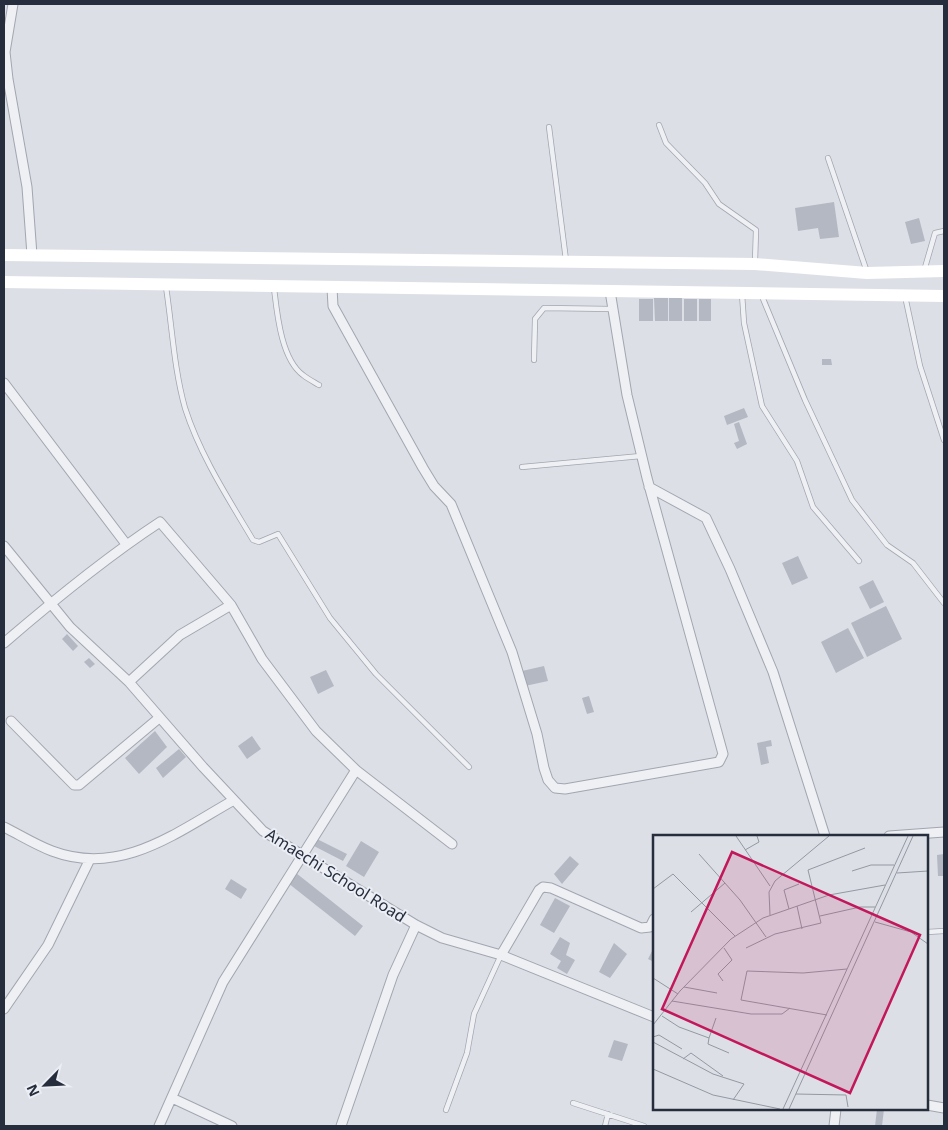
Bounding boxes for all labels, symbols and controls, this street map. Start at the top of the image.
street label: Amaechi School Road [262,823,410,927]
inset map [653,835,928,1110]
north arrow [20,1060,70,1110]
text: N [22,1081,44,1100]

